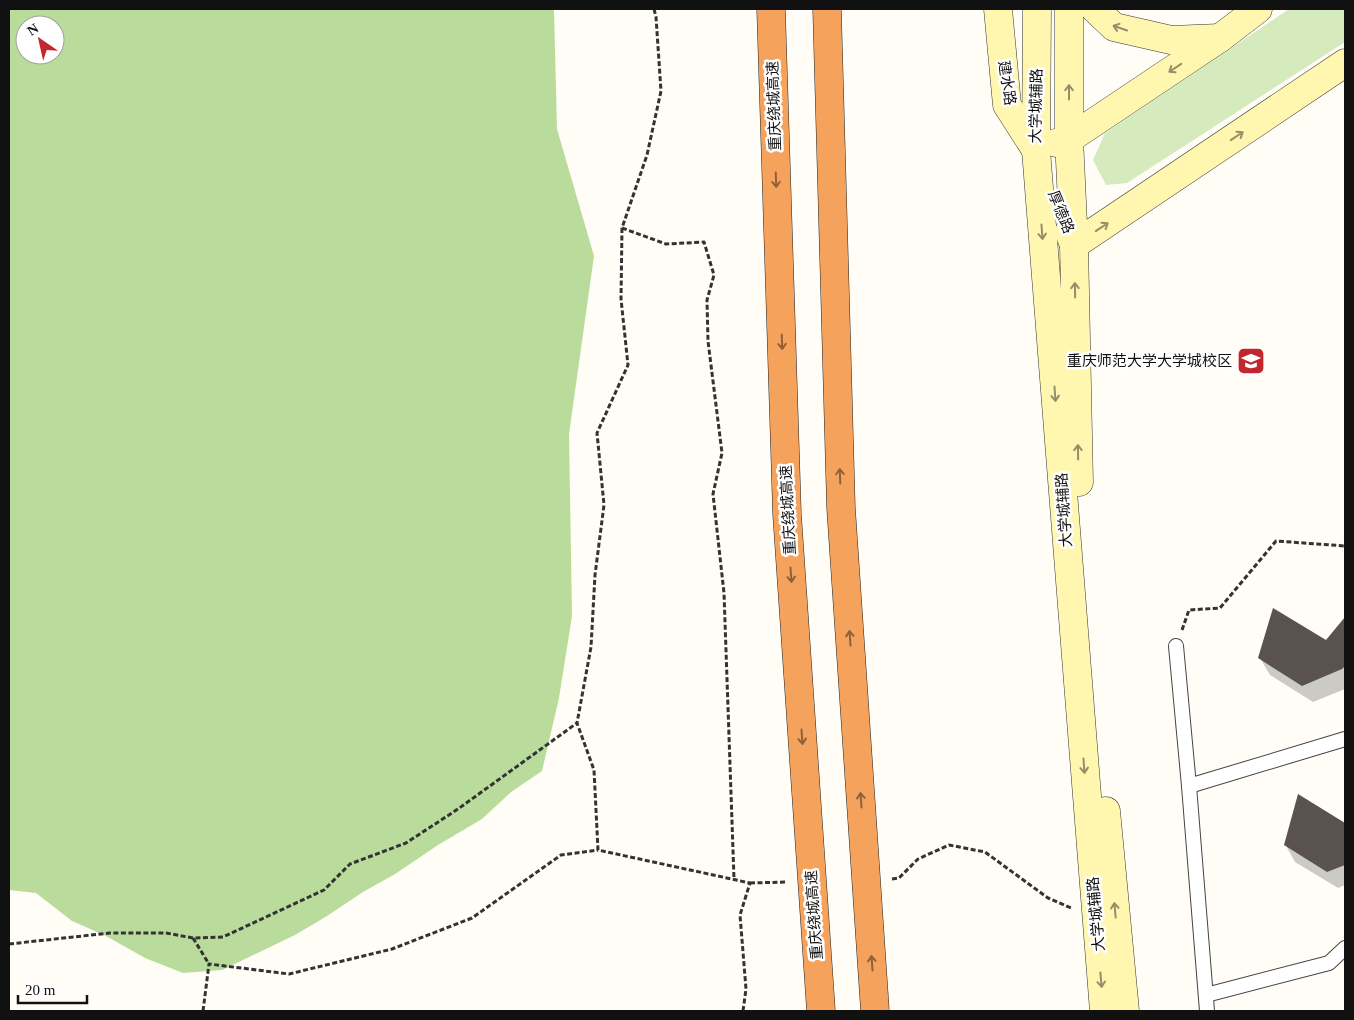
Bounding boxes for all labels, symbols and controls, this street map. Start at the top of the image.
north arrow [15,15,65,65]
text: N [25,21,41,39]
one-way arrow [1112,22,1128,32]
street label: 建水路 [996,60,1018,106]
street label: 重庆绕城高速 [763,61,784,151]
one-way arrow [1169,63,1183,73]
street label: 大学城辅路 [1027,68,1045,144]
one-way arrow [1064,85,1074,101]
one-way arrow [1229,131,1243,141]
one-way arrow [772,172,781,188]
street label: 厚德路 [1045,188,1078,236]
one-way arrow [1095,222,1109,232]
one-way arrow [1037,224,1047,240]
one-way arrow [1070,282,1080,298]
one-way arrow [777,334,786,350]
school or university icon: 重庆师范大学大学城校区 [1236,346,1266,376]
place label: 重庆师范大学大学城校区 [1067,352,1232,369]
one-way arrow [1050,386,1059,402]
one-way arrow [1073,444,1083,460]
street label: 重庆绕城高速 [777,465,798,555]
one-way arrow [836,468,845,484]
street label: 大学城辅路 [1053,472,1075,548]
one-way arrow [787,566,796,582]
one-way arrow [845,631,855,647]
one-way arrow [798,728,807,744]
one-way arrow [1079,757,1088,773]
one-way arrow [856,793,866,809]
street label: 重庆绕城高速 [802,870,825,961]
street label: 大学城辅路 [1085,876,1107,952]
one-way arrow [1111,903,1120,919]
one-way arrow [867,955,877,971]
scale bar [18,972,86,1004]
one-way arrow [1096,972,1106,988]
text: 20 m [25,982,56,998]

